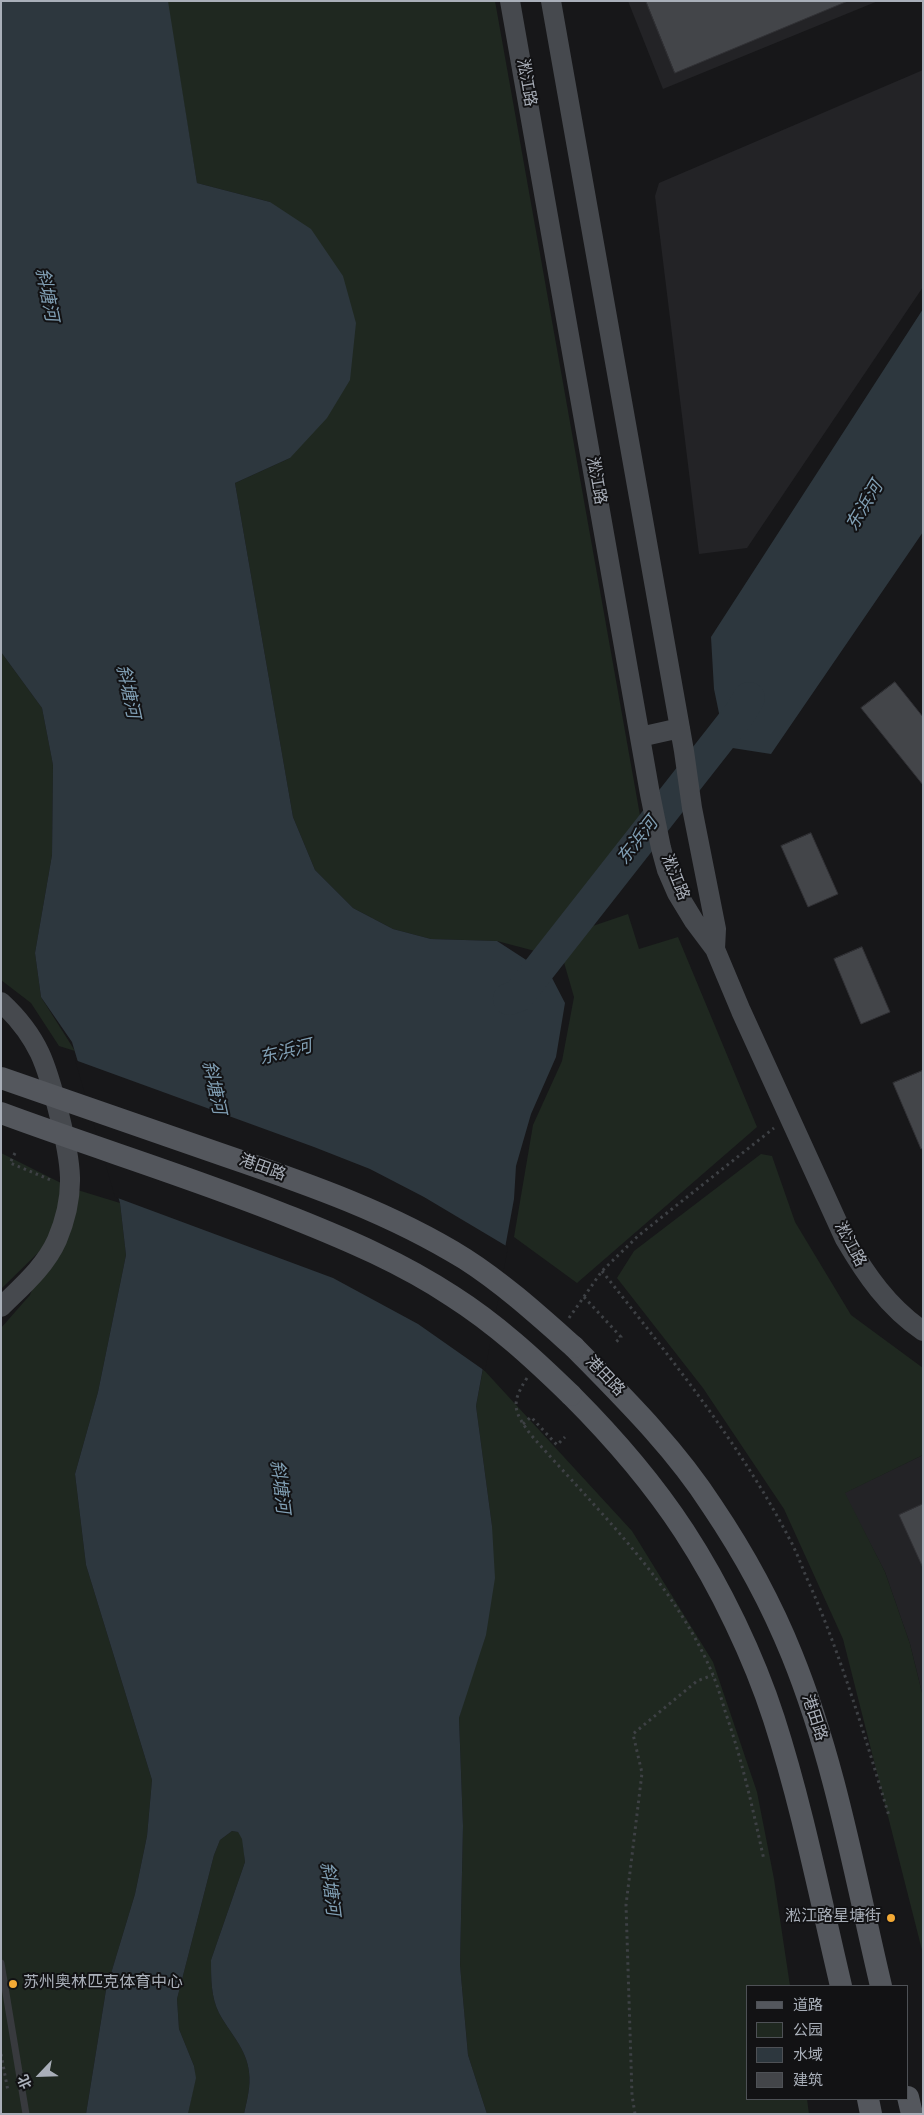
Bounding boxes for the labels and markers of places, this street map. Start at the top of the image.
place label: 淞江路星塘街 [785,1908,881,1928]
marker: 淞江路星塘街 [885,1912,897,1924]
place label: 苏州奥林匹克体育中心 [23,1974,183,1994]
marker: 苏州奥林匹克体育中心 [7,1978,19,1990]

